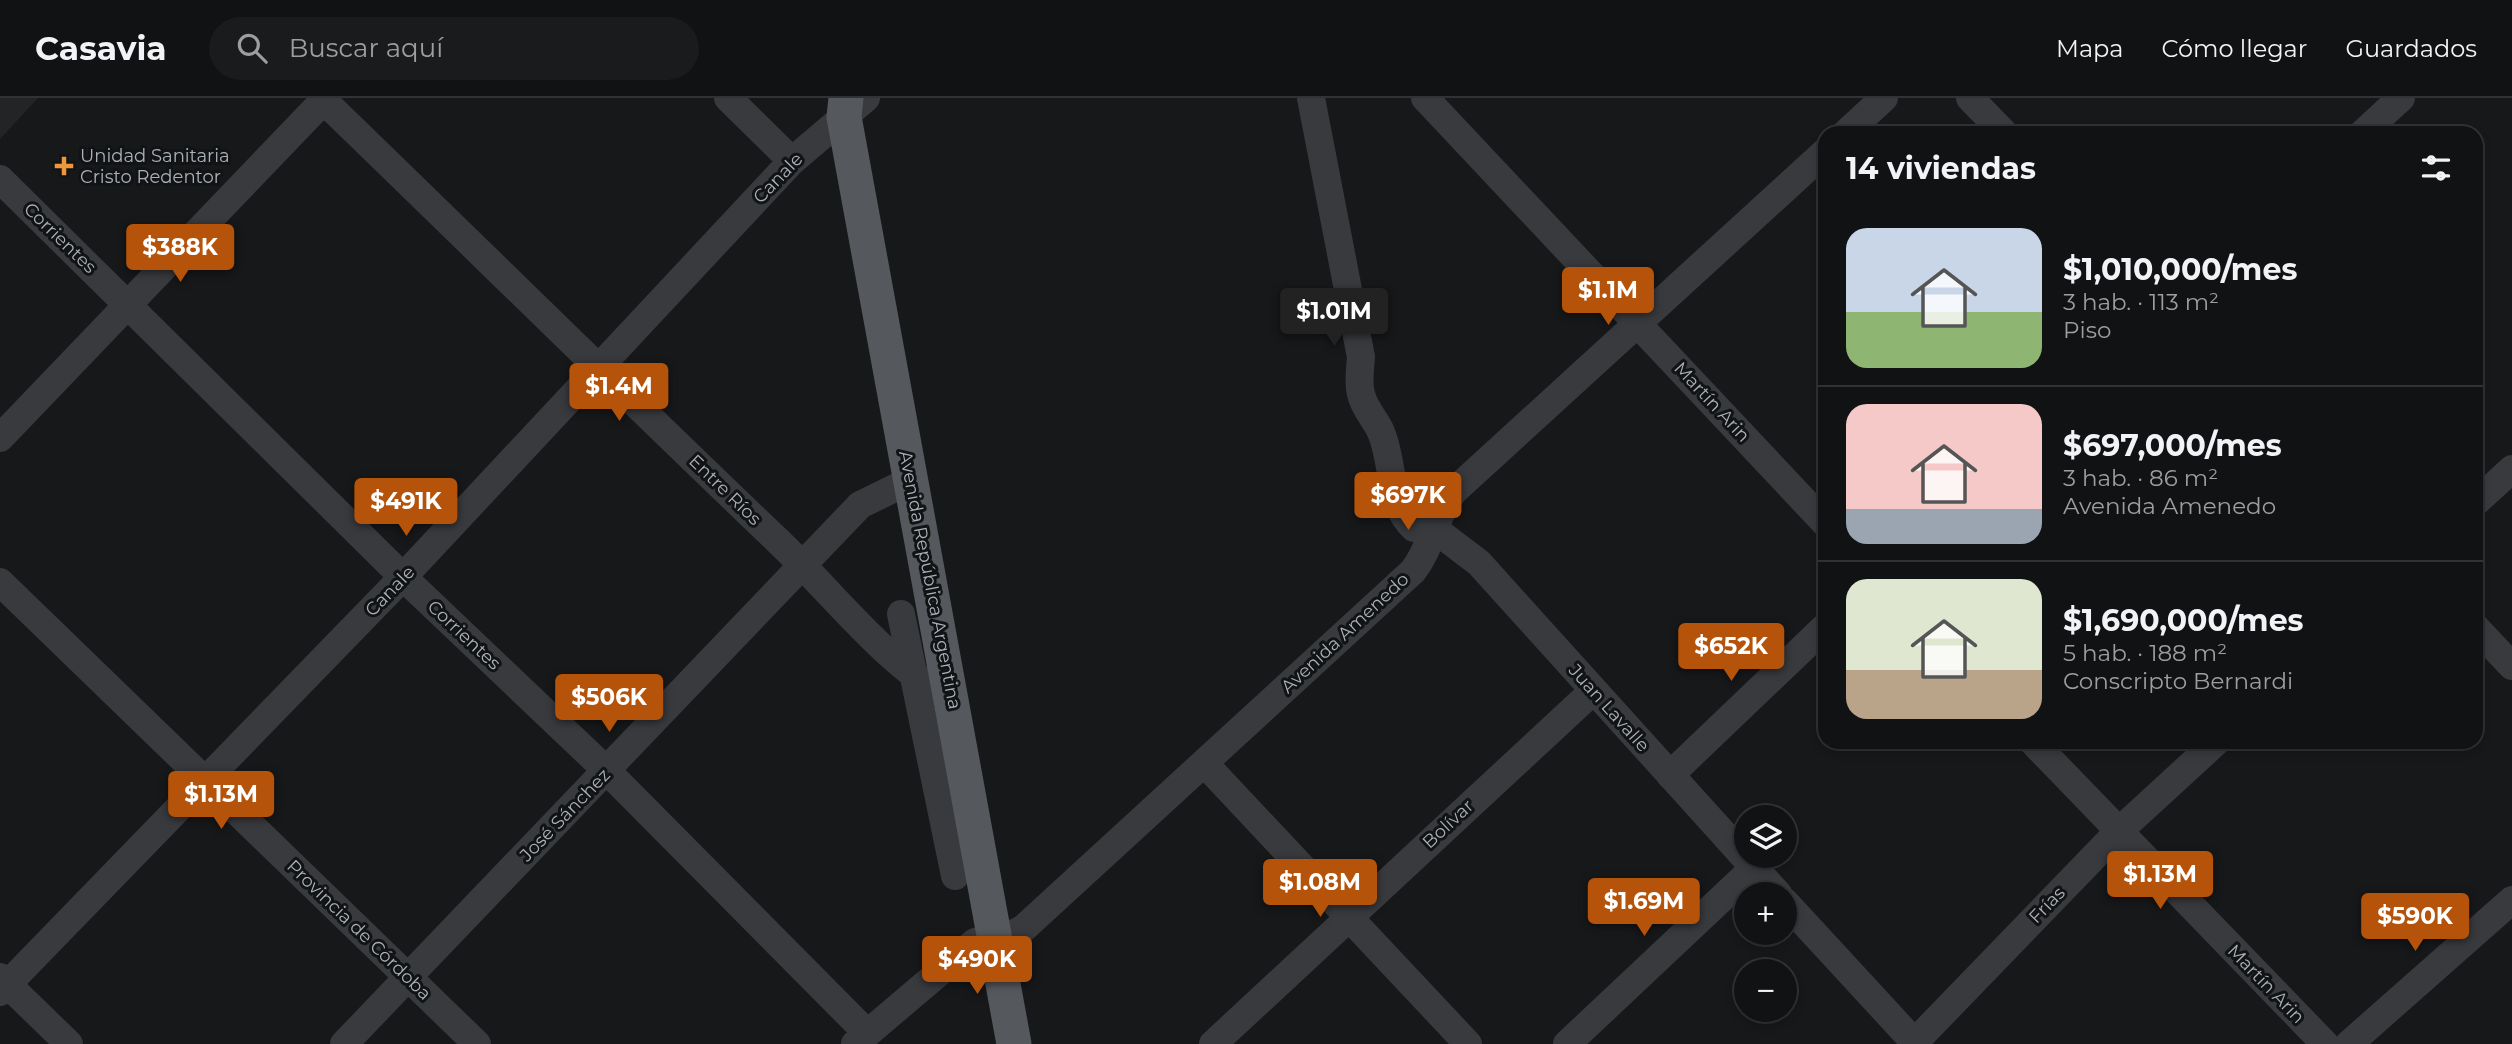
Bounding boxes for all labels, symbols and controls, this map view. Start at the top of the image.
search box [209,17,699,80]
text: Casavia [35,28,167,68]
icon: search [233,29,271,67]
text: Buscar aquí [289,32,443,64]
text: Mapa [2056,34,2123,63]
text: Cómo llegar [2161,34,2307,63]
text: Guardados [2345,34,2477,63]
place label: Unidad Sanitaria Cristo Redentor [80,145,230,188]
street label: Canale [749,148,807,208]
icon: filters [2417,149,2455,187]
text: 14 viviendas [1846,150,2036,187]
marker: Unidad Sanitaria Cristo Redentor [54,156,74,176]
street label: Corrientes [19,198,101,278]
pin: $388K [131,225,229,284]
text: $388K [142,233,218,261]
text: $1,010,000/mes [2063,251,2297,288]
icon: home [1902,256,1986,340]
pin: $1.1M [1559,268,1657,327]
text: $1.1M [1578,276,1638,304]
pin: $1.01M [1277,288,1391,348]
text: 3 hab. · 113 m² [2063,288,2219,316]
text: $1.01M [1296,297,1372,325]
text: Piso [2063,316,2111,344]
street label: Martín Arin [1669,357,1755,447]
pin: $1.4M [570,364,668,423]
text: $1.4M [585,372,653,400]
text: $697,000/mes [2063,427,2282,464]
icon: home [1902,432,1986,516]
street label: Avenida República Argentina [894,449,966,711]
street label: Entre Ríos [684,450,766,530]
text: 3 hab. · 86 m² [2063,464,2218,492]
pin: $697K [1359,472,1457,532]
pin: $491K [357,478,455,538]
text: $697K [1370,481,1446,509]
text: $491K [370,487,442,515]
text: Avenida Amenedo [2063,492,2276,520]
street label: Canale [361,561,419,621]
street label: Avenida Amenedo [1277,568,1413,698]
street label: Corrientes [423,595,505,675]
text: $1,690,000/mes [2063,602,2304,639]
icon: home [1902,607,1986,691]
pin: $652K [1682,624,1780,683]
text: $652K [1694,632,1768,660]
text: 5 hab. · 188 m² [2063,639,2227,667]
street label: Juan Lavalle [1563,659,1654,756]
text: Conscripto Bernardi [2063,667,2293,695]
pin: $506K [560,674,658,734]
text: $506K [571,683,647,711]
street label: José Sánchez [514,764,615,867]
pin: $1.13M [164,772,278,831]
text: $1.13M [184,780,258,808]
street label: Bolívar [1418,795,1478,853]
map controls [1734,805,1797,1022]
button: layers [1734,805,1797,868]
pin: $1.13M [2103,852,2217,911]
street label: Provincia de Córdoba [282,855,436,1005]
pin: $1.08M [1263,860,1377,919]
text: $1.13M [2123,860,2197,888]
text: $1.08M [1279,868,1361,896]
pin: $1.69M [1587,878,1701,938]
button: + [1734,882,1797,945]
street label: Frías [2024,882,2070,928]
text: $1.69M [1604,887,1684,915]
pin: $590K [2366,894,2464,953]
text: $590K [2377,902,2453,930]
pin: $490K [928,936,1026,996]
street label: Martín Arin [2223,940,2309,1028]
text: $490K [938,945,1016,973]
button: − [1734,959,1797,1022]

